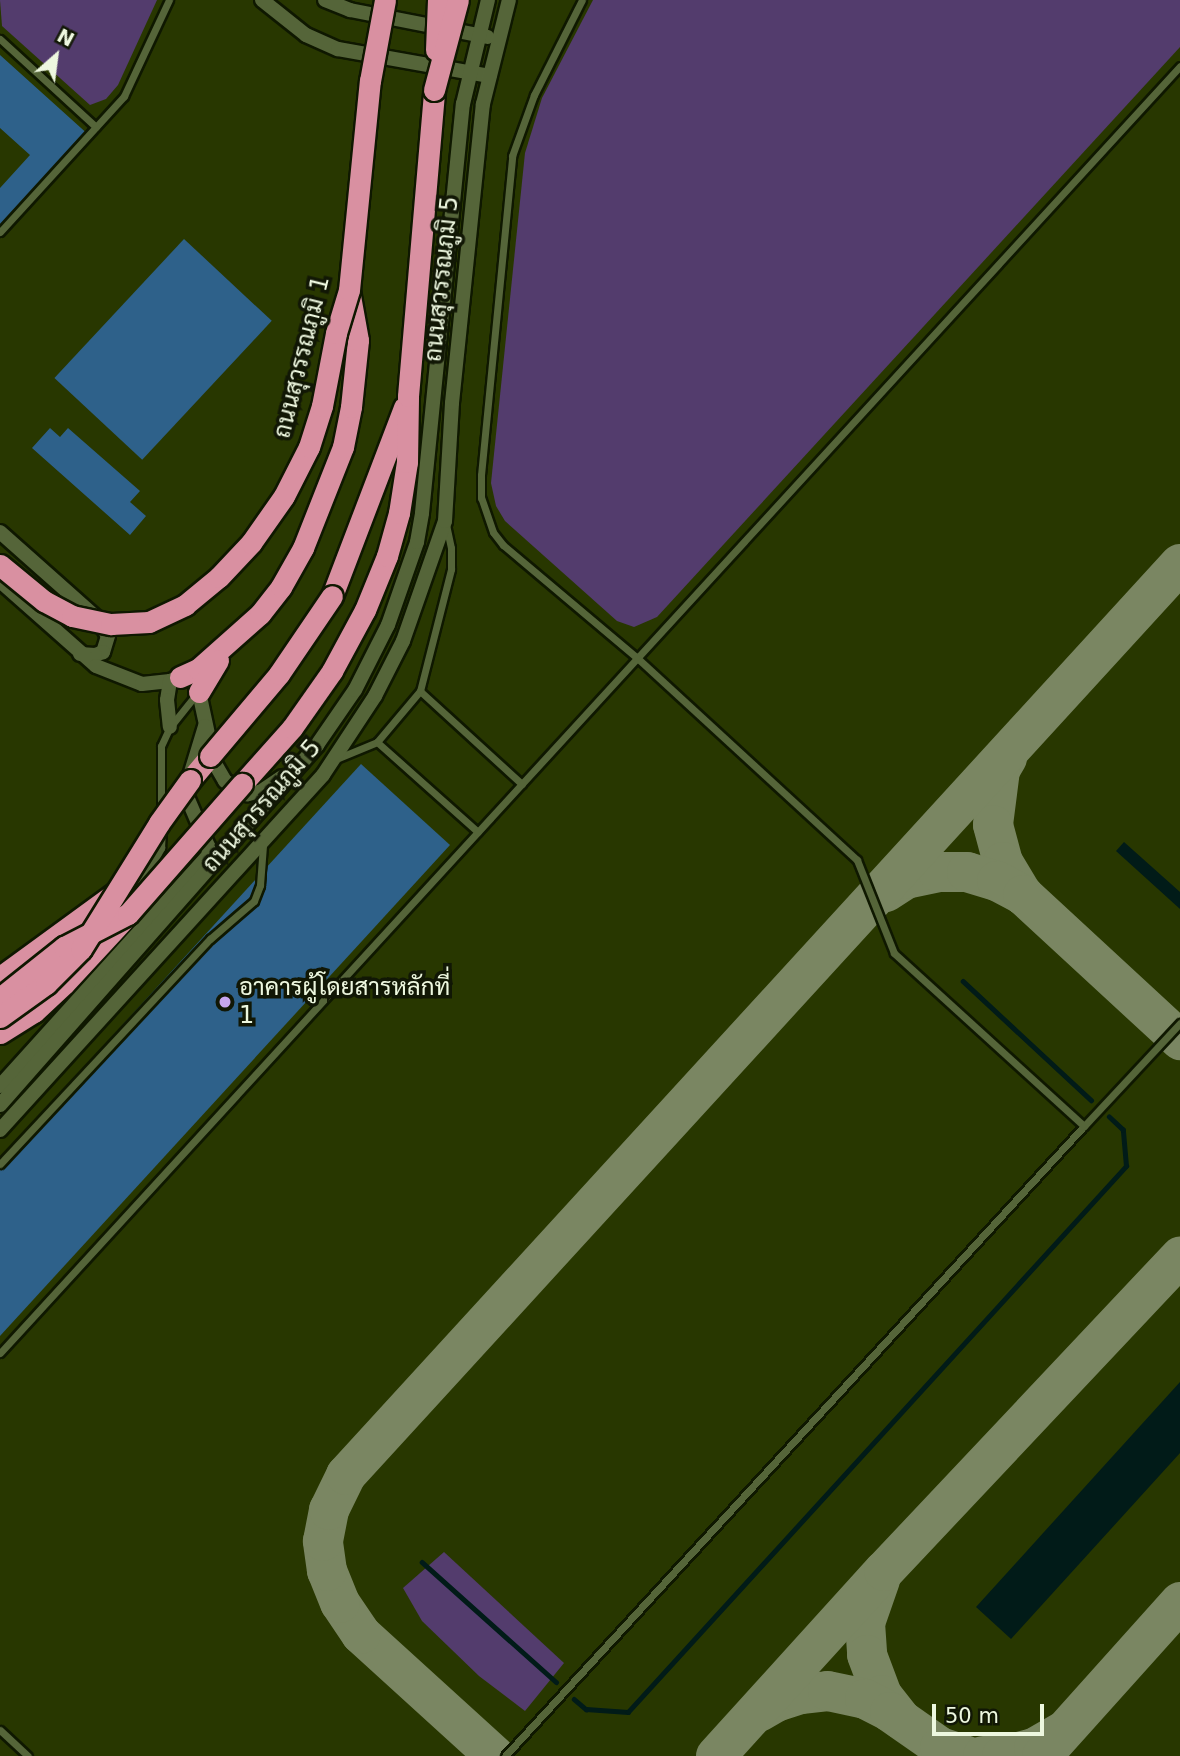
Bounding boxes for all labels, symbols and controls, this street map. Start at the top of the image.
north arrow [21,21,91,91]
text: N [54,24,78,51]
street label: ถนนสุวรรณภูมิ 5 [419,195,465,363]
street label: ถนนสุวรรณภูมิ 1 [268,273,336,441]
street label: ถนนสุวรรณภูมิ 5 [197,734,327,878]
place label: อาคารผู้โดยสารหลักที่ 1 [239,974,450,1030]
marker: อาคารผู้โดยสารหลักที่ 1 [217,994,233,1010]
scale bar [935,1690,1047,1734]
text: 50 m [945,1704,999,1728]

